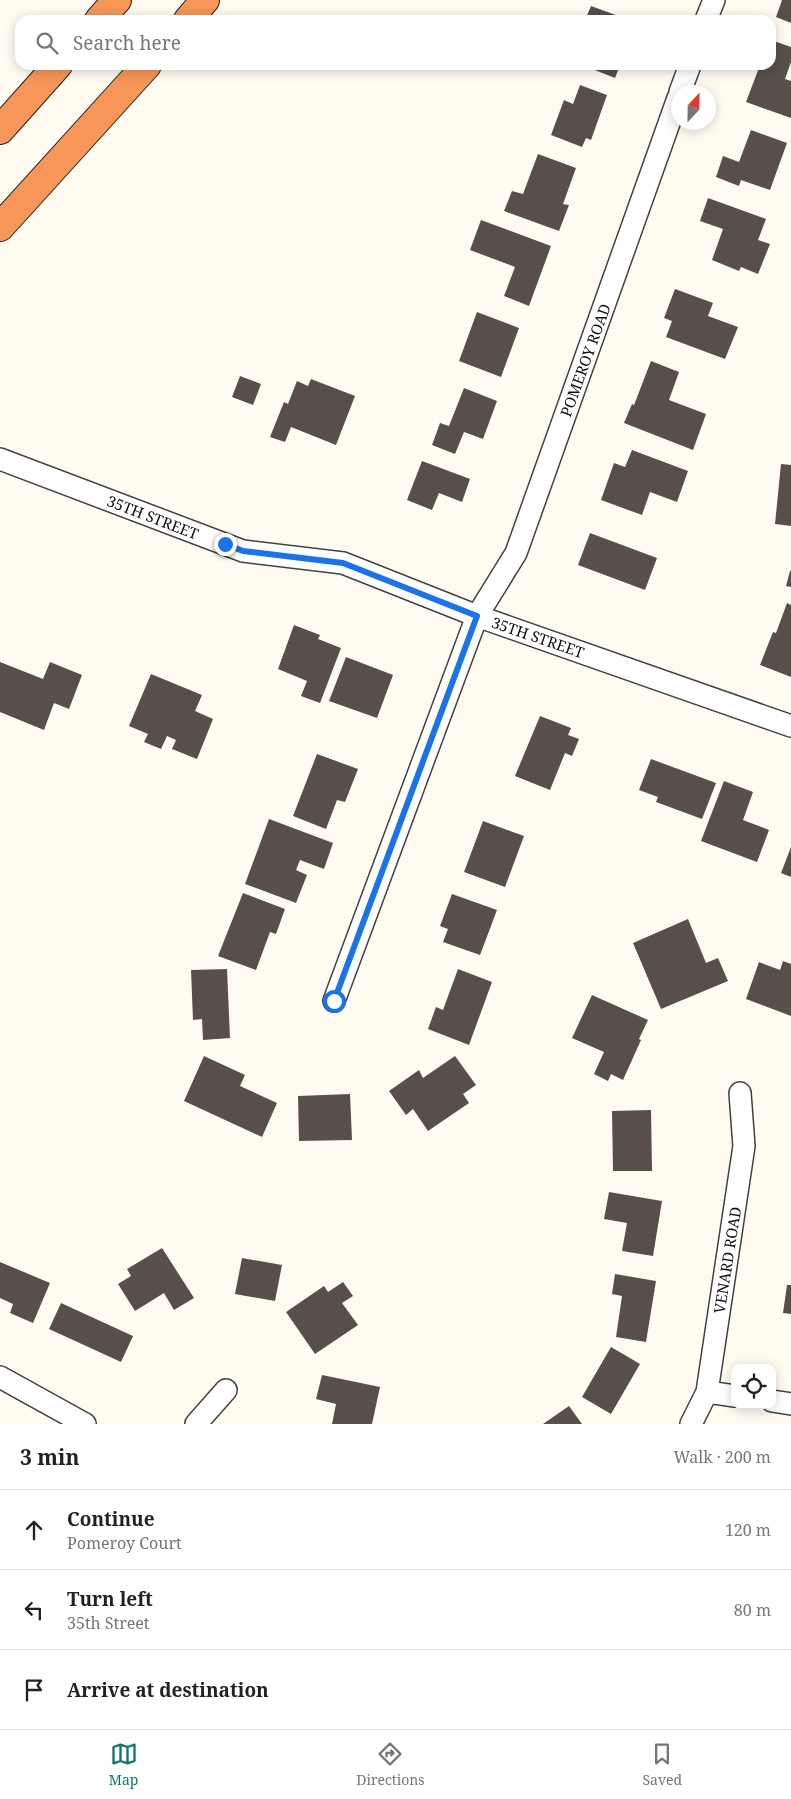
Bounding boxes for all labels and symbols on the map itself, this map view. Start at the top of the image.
north arrow [671,85,716,130]
street label: POMEROY ROAD [555,301,615,419]
street label: 35TH STREET [104,490,202,544]
route end [214,533,237,556]
street label: 35TH STREET [489,612,587,662]
route start [323,990,346,1013]
street label: VENARD ROAD [709,1205,745,1315]

